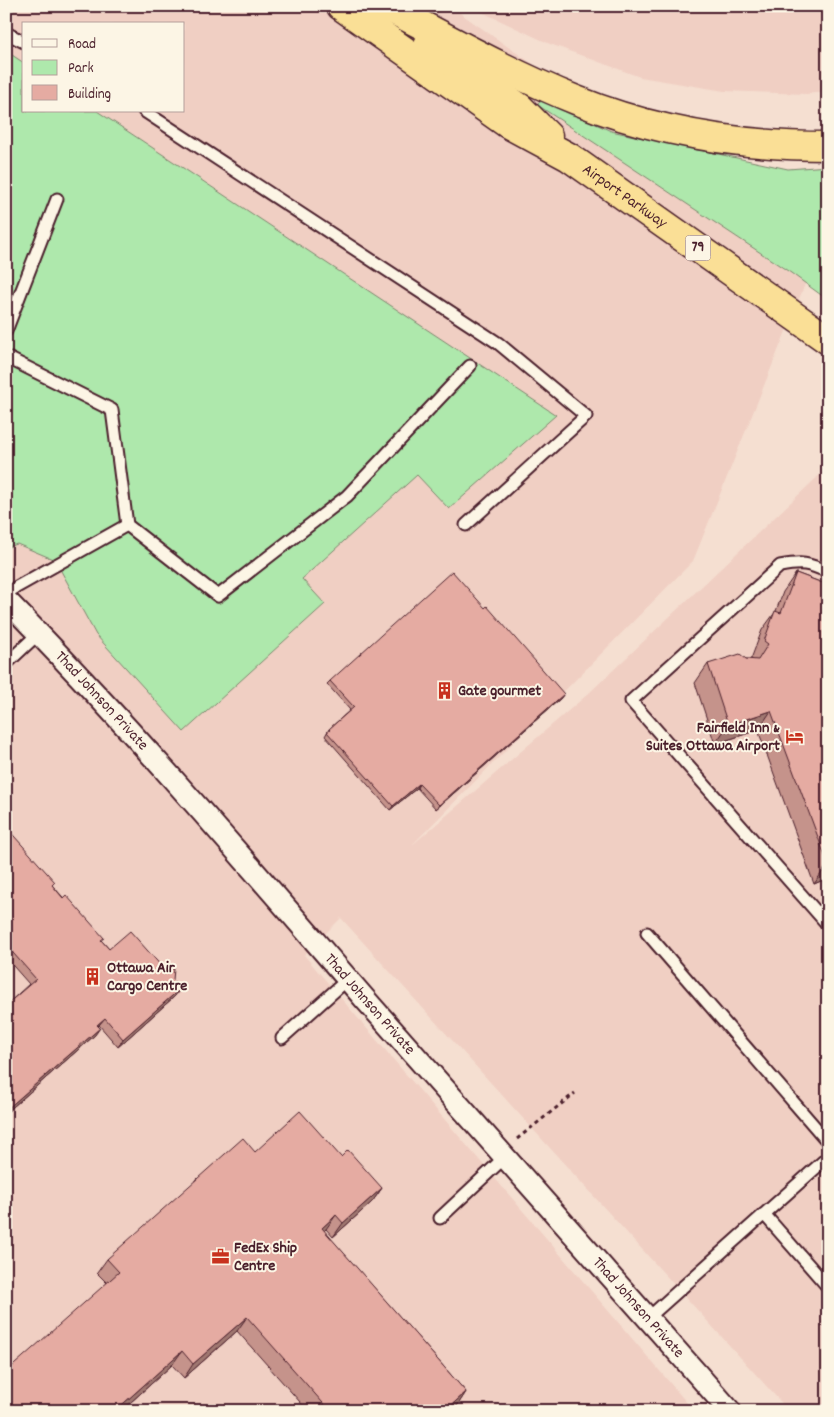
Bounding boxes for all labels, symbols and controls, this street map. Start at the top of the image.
legend [22,22,185,112]
text: Road [68,34,96,56]
text: Park [68,58,94,80]
text: Building [68,84,111,106]
street label: Airport Parkway [578,158,672,235]
road number: 79 [686,236,710,260]
street label: Thad Johnson Private [50,646,154,756]
place label: Gate gourmet [458,680,541,703]
building icon: Gate gourmet [434,681,454,701]
place label: Fairfield Inn & Suites Ottawa Airport [646,717,780,758]
hotel icon: Fairfield Inn & Suites Ottawa Airport [784,727,804,747]
street label: Thad Johnson Private [319,948,421,1060]
place label: Ottawa Air Cargo Centre [107,957,187,998]
building icon: Ottawa Air Cargo Centre [83,967,103,987]
place label: FedEx Ship Centre [234,1237,297,1278]
office icon: FedEx Ship Centre [210,1247,230,1267]
street label: Thad Johnson Private [587,1252,689,1363]

